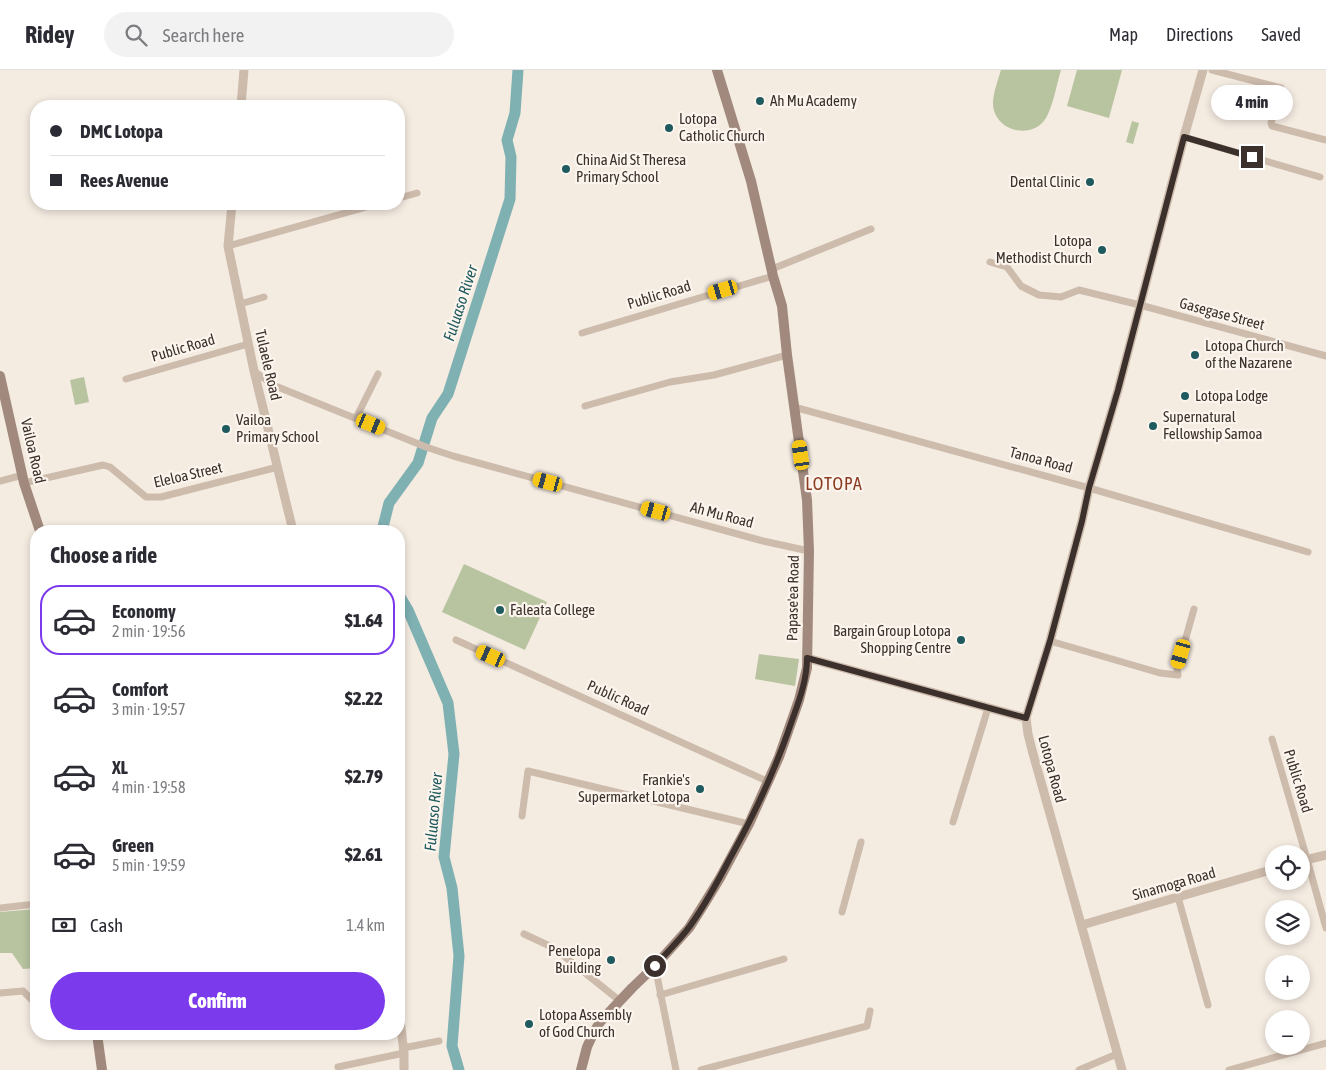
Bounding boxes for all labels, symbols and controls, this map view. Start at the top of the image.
search box [104,12,454,57]
text: Ridey [25,21,74,48]
icon: search [122,21,150,49]
text: Search here [162,24,244,46]
text: Map [1109,24,1138,45]
text: Directions [1166,24,1233,45]
text: Saved [1261,24,1301,45]
callout: 4 min [1211,84,1293,119]
place label: Ah Mu Academy [770,92,857,109]
text: 4 min [1236,93,1268,111]
marker: Ah Mu Academy [754,95,766,107]
place label: Lotopa Catholic Church [679,110,765,144]
text: DMC Lotopa [80,120,163,142]
marker: Lotopa Catholic Church [663,122,675,134]
route end [1241,146,1263,168]
place label: China Aid St Theresa Primary School [576,151,686,185]
marker: China Aid St Theresa Primary School [560,163,572,175]
text: Rees Avenue [80,169,169,191]
place label: Dental Clinic [1010,173,1080,190]
marker: Dental Clinic [1084,176,1096,188]
place label: Lotopa Methodist Church [996,232,1092,266]
marker: Lotopa Methodist Church [1096,244,1108,256]
water label: Fuluaso River [439,261,481,343]
street label: Public Road [625,277,693,312]
car [706,279,739,301]
street label: Gasegase Street [1178,294,1266,333]
street label: Tulaele Road [252,328,285,402]
street label: Public Road [149,330,217,365]
place label: Lotopa Church of the Nazarene [1205,337,1292,371]
marker: Lotopa Church of the Nazarene [1189,349,1201,361]
place label: Lotopa Lodge [1195,387,1268,404]
marker: Lotopa Lodge [1179,390,1191,402]
place label: Supernatural Fellowship Samoa [1163,408,1263,442]
place label: Vailoa Primary School [236,411,319,445]
car [354,411,387,437]
street label: Vailoa Road [18,417,49,485]
marker: Supernatural Fellowship Samoa [1147,420,1159,432]
marker: Vailoa Primary School [220,423,232,435]
car [791,439,810,471]
street label: Tanoa Road [1008,443,1074,476]
street label: Eleloa Street [152,458,224,491]
car [531,471,564,493]
district label: LOTOPA [805,473,863,494]
street label: Ah Mu Road [689,498,756,531]
car [639,500,672,522]
text: Choose a ride [50,542,157,568]
street label: Papase'ea Road [783,555,802,641]
icon: car [52,598,97,643]
text: Economy [112,600,176,622]
place label: Faleata College [510,601,595,618]
marker: Faleata College [494,604,506,616]
text: $1.64 [345,609,383,631]
text: 2 min · 19:56 [112,622,185,640]
place label: Bargain Group Lotopa Shopping Centre [833,622,951,656]
marker: Bargain Group Lotopa Shopping Centre [955,634,967,646]
car [1169,638,1192,670]
car [474,643,507,669]
icon: car [52,676,97,721]
street label: Public Road [585,676,652,719]
text: Comfort [112,678,168,700]
text: $2.22 [345,687,383,709]
text: 3 min · 19:57 [112,700,185,718]
street label: Lotopa Road [1035,733,1070,804]
street label: Public Road [1281,747,1316,815]
icon: car [52,754,97,799]
text: XL [112,756,128,778]
text: $2.79 [345,765,383,787]
water label: Fuluaso River [421,771,446,852]
place label: Frankie's Supermarket Lotopa [578,771,690,805]
text: 4 min · 19:58 [112,778,185,796]
marker: Frankie's Supermarket Lotopa [694,783,706,795]
icon: car [52,832,97,877]
text: Green [112,834,154,856]
text: $2.61 [345,843,383,865]
map controls [1265,845,1310,1055]
button: locate [1265,845,1310,890]
text: 5 min · 19:59 [112,856,185,874]
street label: Sinamoga Road [1130,864,1217,903]
button: layers [1265,900,1310,945]
icon: cash [50,911,78,939]
text: Cash [90,914,123,936]
text: 1.4 km [346,916,385,934]
place label: Penelopa Building [548,942,602,976]
marker: Penelopa Building [605,954,617,966]
route start [644,955,666,977]
button: + [1265,955,1310,1000]
button: Confirm [50,972,385,1030]
place label: Lotopa Assembly of God Church [539,1006,632,1040]
button: − [1265,1010,1310,1055]
marker: Lotopa Assembly of God Church [523,1018,535,1030]

